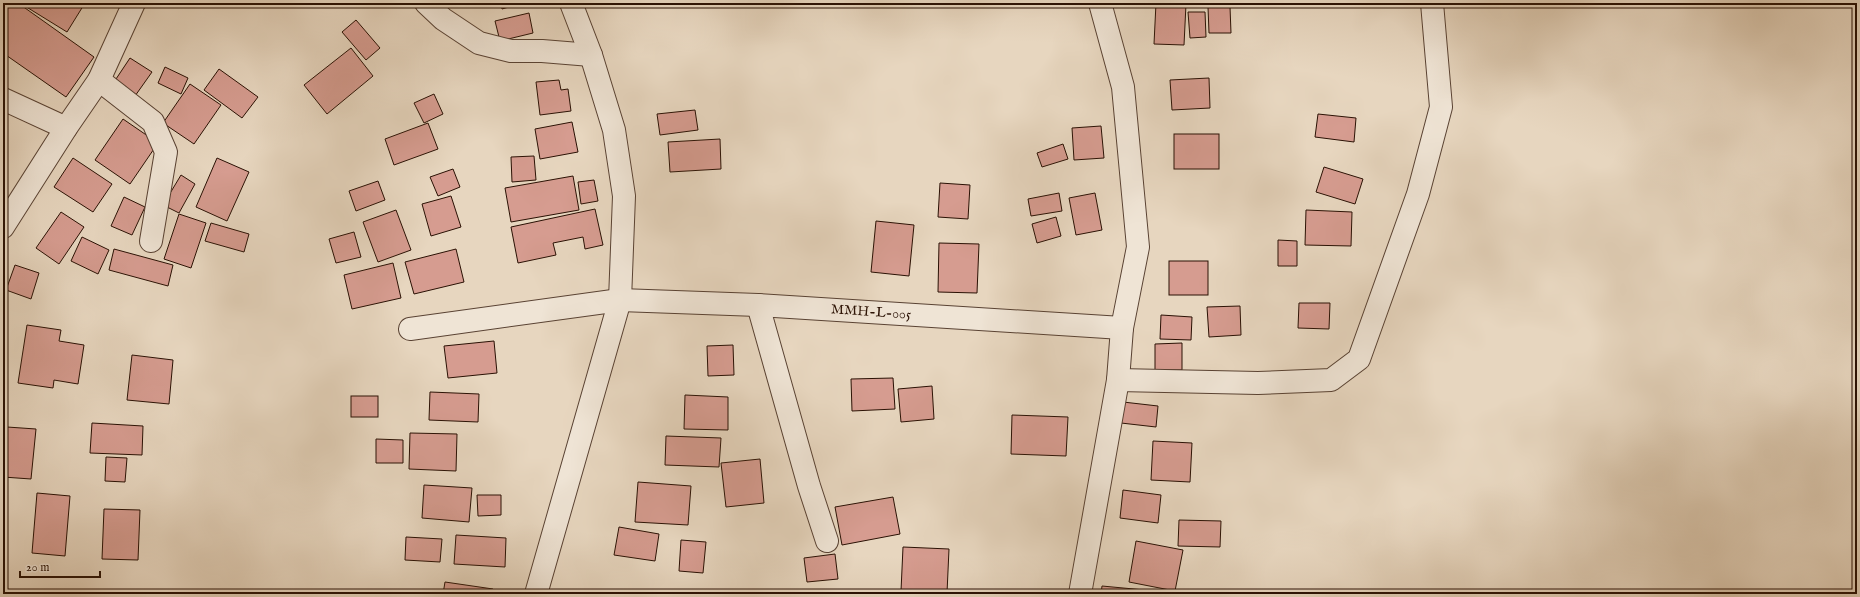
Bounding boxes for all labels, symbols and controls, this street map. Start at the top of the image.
street label: MMH-L-005 [830,300,912,324]
scale bar [20,553,100,579]
text: 20 m [26,560,49,575]

